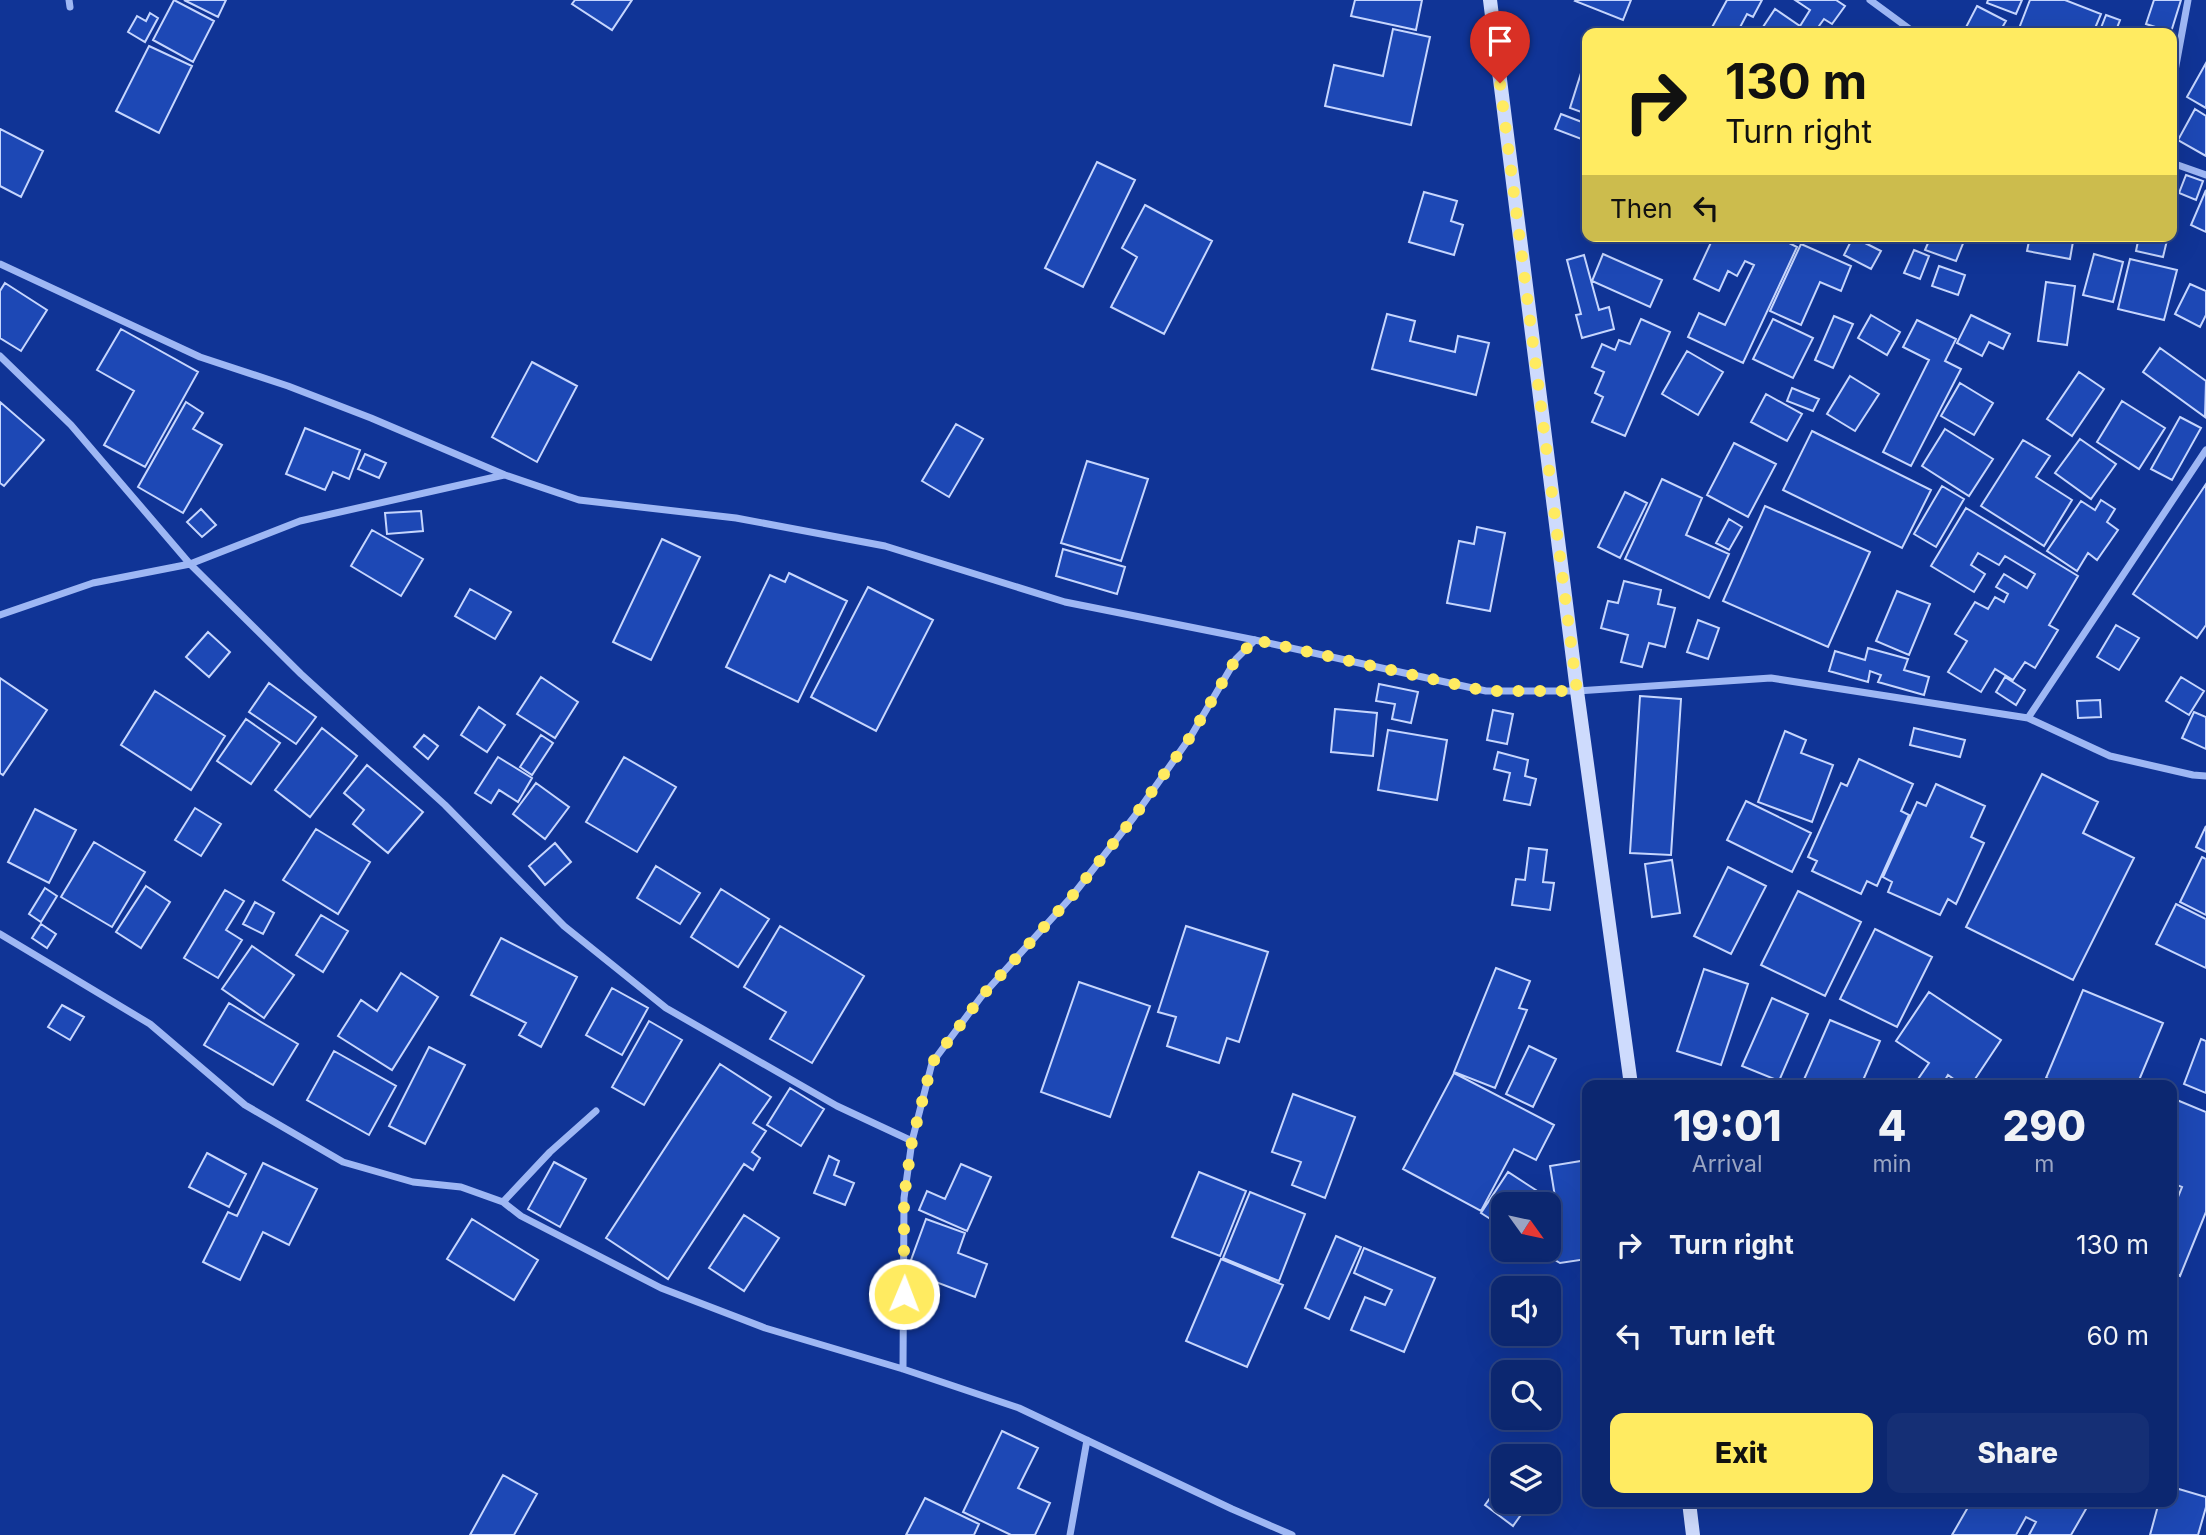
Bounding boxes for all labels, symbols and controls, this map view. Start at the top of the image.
pin [1470,11,1530,83]
icon: arrive [1481,22,1519,60]
text: 130 m [1725,52,1867,111]
icon: right [1610,56,1701,147]
text: Turn right [1725,112,1872,151]
icon: left [1687,189,1725,227]
text: Then [1610,193,1673,224]
text: 19:01 [1673,1100,1782,1151]
text: 4 [1878,1100,1907,1151]
text: 290 [2003,1100,2086,1151]
text: Arrival [1692,1150,1763,1178]
text: min [1872,1150,1912,1178]
text: m [2034,1150,2054,1178]
north arrow [1491,1192,1561,1262]
map controls [1491,1192,1561,1514]
icon: right [1610,1226,1648,1264]
text: Turn right [1669,1229,1794,1260]
text: 130 m [2076,1229,2149,1260]
position arrow [867,1257,941,1331]
button: sound [1491,1276,1561,1346]
icon: left [1610,1317,1648,1355]
text: Turn left [1669,1320,1775,1351]
text: 60 m [2086,1320,2149,1351]
button: search [1491,1360,1561,1430]
button: Exit [1610,1413,1873,1493]
button: Share [1887,1413,2149,1493]
button: layers [1491,1444,1561,1514]

